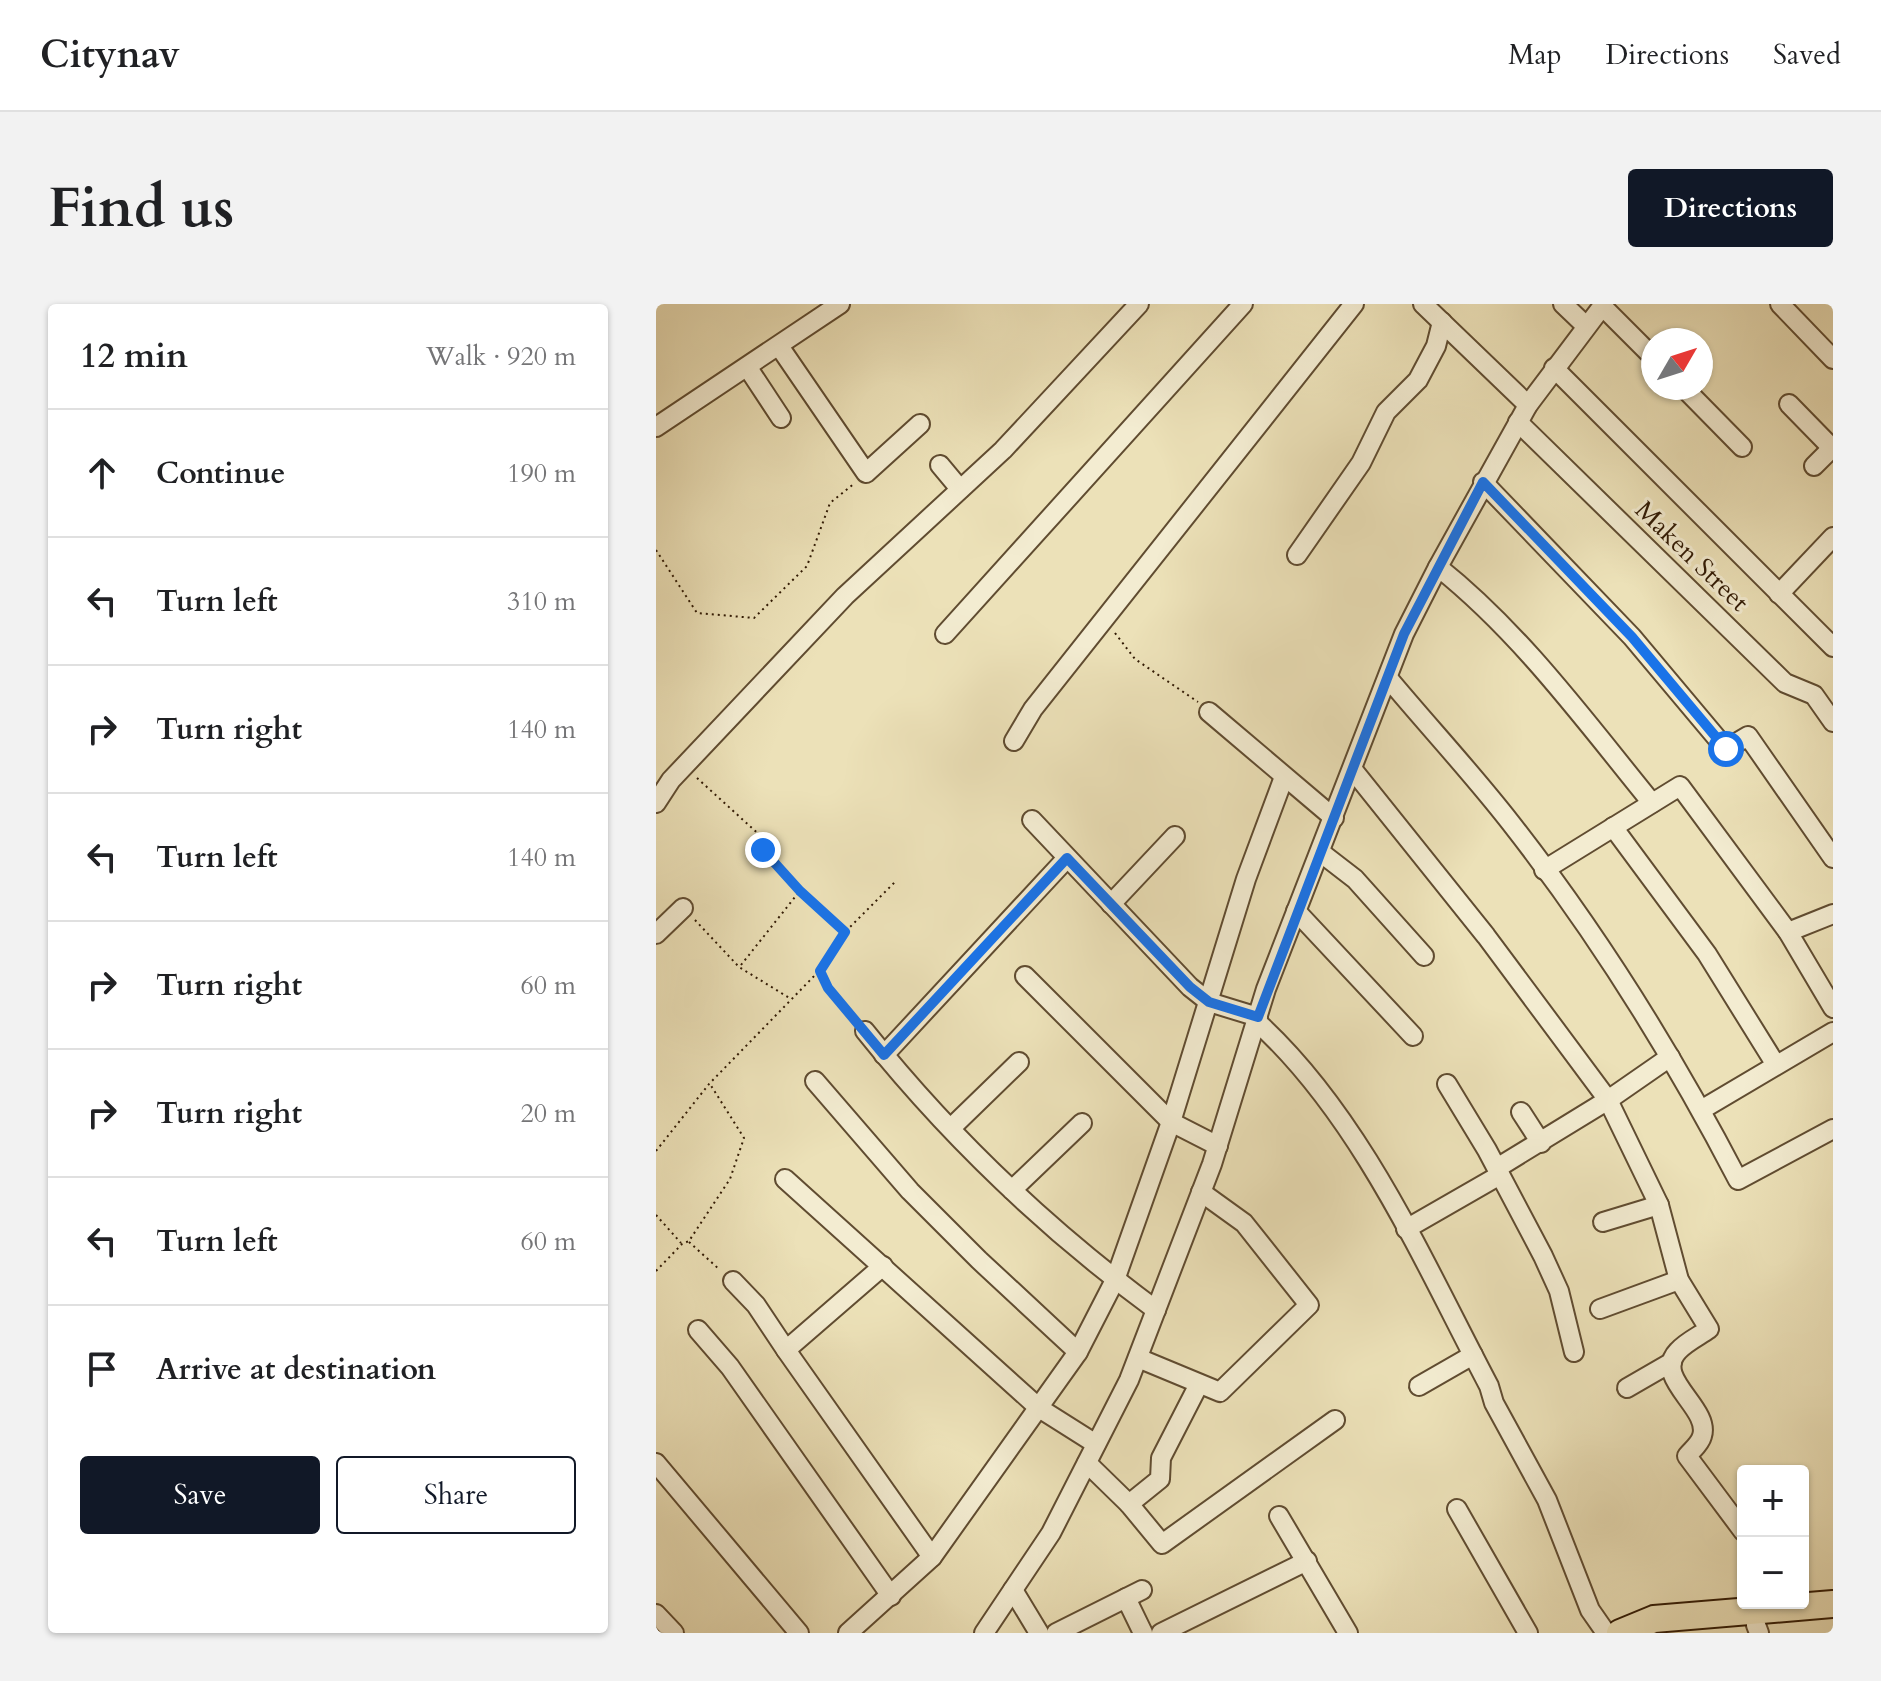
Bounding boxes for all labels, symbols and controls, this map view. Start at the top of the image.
text: Citynav [40,29,180,81]
text: Map [1508,36,1562,74]
text: Directions [1606,36,1729,74]
text: Saved [1773,36,1841,74]
button: Directions [1628,169,1833,247]
text: Find us [48,171,234,246]
north arrow [1641,328,1713,400]
text: 12 min [80,333,188,379]
text: Walk · 920 m [426,339,576,374]
icon: ahead [80,451,124,495]
text: Continue [156,453,285,494]
text: 190 m [507,456,576,491]
street label: Maken Street [1627,493,1757,619]
icon: left [80,579,124,623]
text: Turn left [156,581,278,622]
text: 310 m [507,584,576,619]
icon: right [80,707,124,751]
text: Turn right [156,709,302,750]
text: 140 m [507,712,576,747]
route start [1708,731,1744,767]
route end [745,832,781,868]
icon: left [80,835,124,879]
text: Turn left [156,837,278,878]
text: 140 m [507,840,576,875]
icon: right [80,963,124,1007]
text: Turn right [156,965,302,1006]
text: 60 m [520,968,576,1003]
icon: right [80,1091,124,1135]
text: Turn right [156,1093,302,1134]
text: 20 m [520,1096,576,1131]
icon: left [80,1219,124,1263]
text: Turn left [156,1221,278,1262]
text: 60 m [520,1224,576,1259]
icon: arrive [80,1347,124,1391]
text: Arrive at destination [156,1349,436,1390]
button: Save [80,1456,320,1534]
button: Share [336,1456,576,1534]
map controls [1737,1465,1809,1609]
button: + [1737,1465,1809,1537]
button: − [1737,1537,1809,1609]

